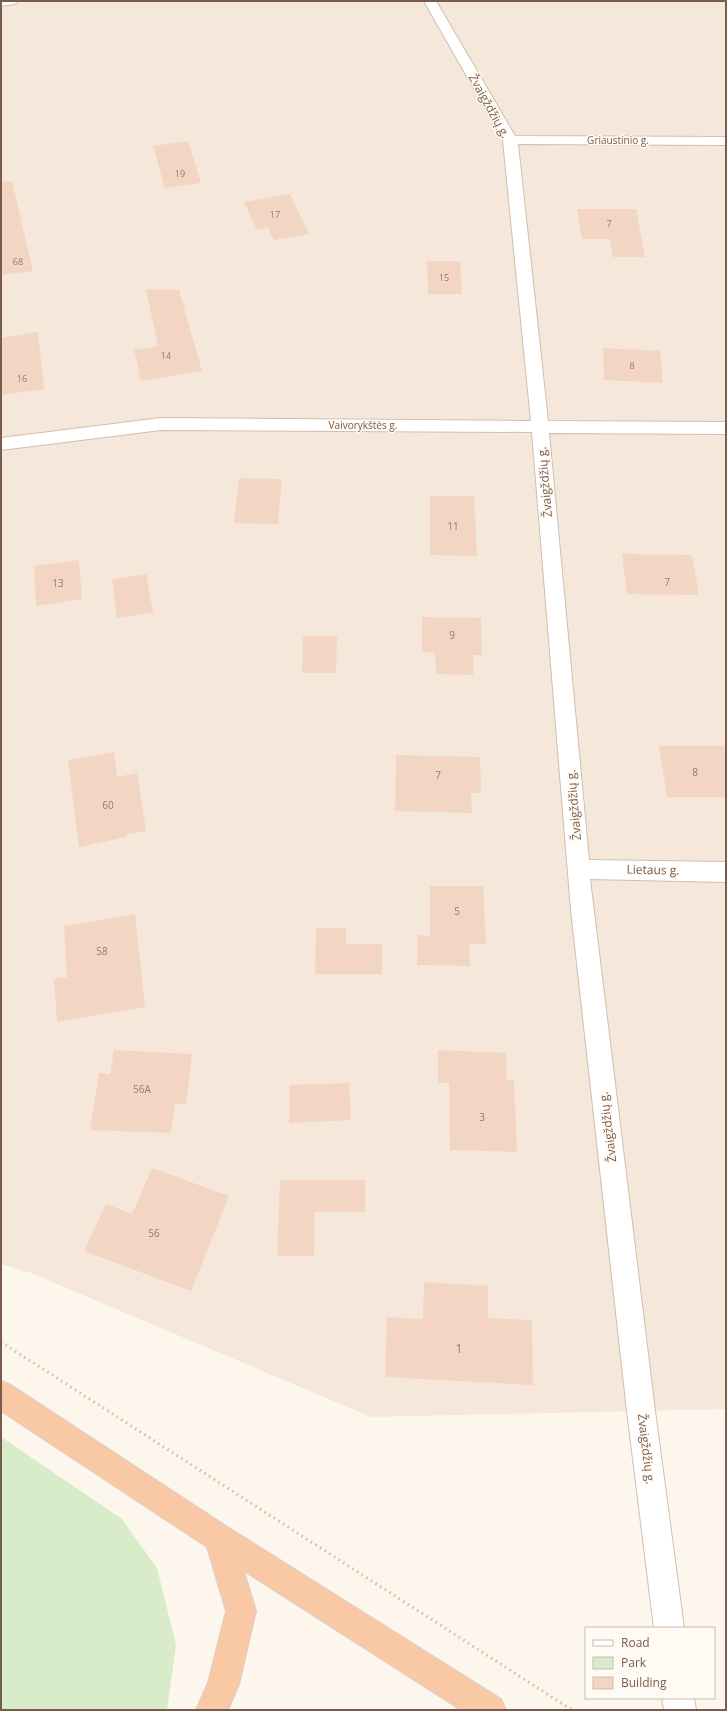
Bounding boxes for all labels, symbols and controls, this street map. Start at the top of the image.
street label: Žvaigždžių g. [465,71,514,141]
street label: Griaustinio g. [587,133,649,147]
house number: 19 [175,167,185,180]
house number: 17 [270,208,280,221]
house number: 7 [606,217,612,230]
house number: 68 [13,255,23,268]
house number: 15 [439,271,449,284]
house number: 14 [161,349,171,362]
house number: 8 [629,359,635,372]
house number: 16 [17,372,27,385]
street label: Vaivorykštės g. [329,418,397,432]
street label: Žvaigždžių g. [533,446,556,518]
house number: 11 [447,519,459,533]
house number: 7 [664,575,670,589]
house number: 13 [52,576,64,590]
house number: 9 [449,628,455,642]
house number: 8 [692,765,698,779]
house number: 7 [435,768,441,782]
street label: Žvaigždžių g. [562,769,585,841]
house number: 60 [102,798,114,812]
street label: Lietaus g. [626,861,680,878]
house number: 5 [454,904,460,918]
house number: 58 [96,944,108,958]
house number: 56A [133,1082,152,1096]
street label: Žvaigždžių g. [595,1091,620,1163]
house number: 3 [479,1110,485,1124]
house number: 56 [148,1226,160,1240]
house number: 1 [456,1340,462,1357]
street label: Žvaigždžių g. [634,1413,659,1485]
legend [585,1627,715,1699]
text: Road [621,1634,650,1651]
text: Park [621,1654,647,1671]
text: Building [621,1674,667,1691]

